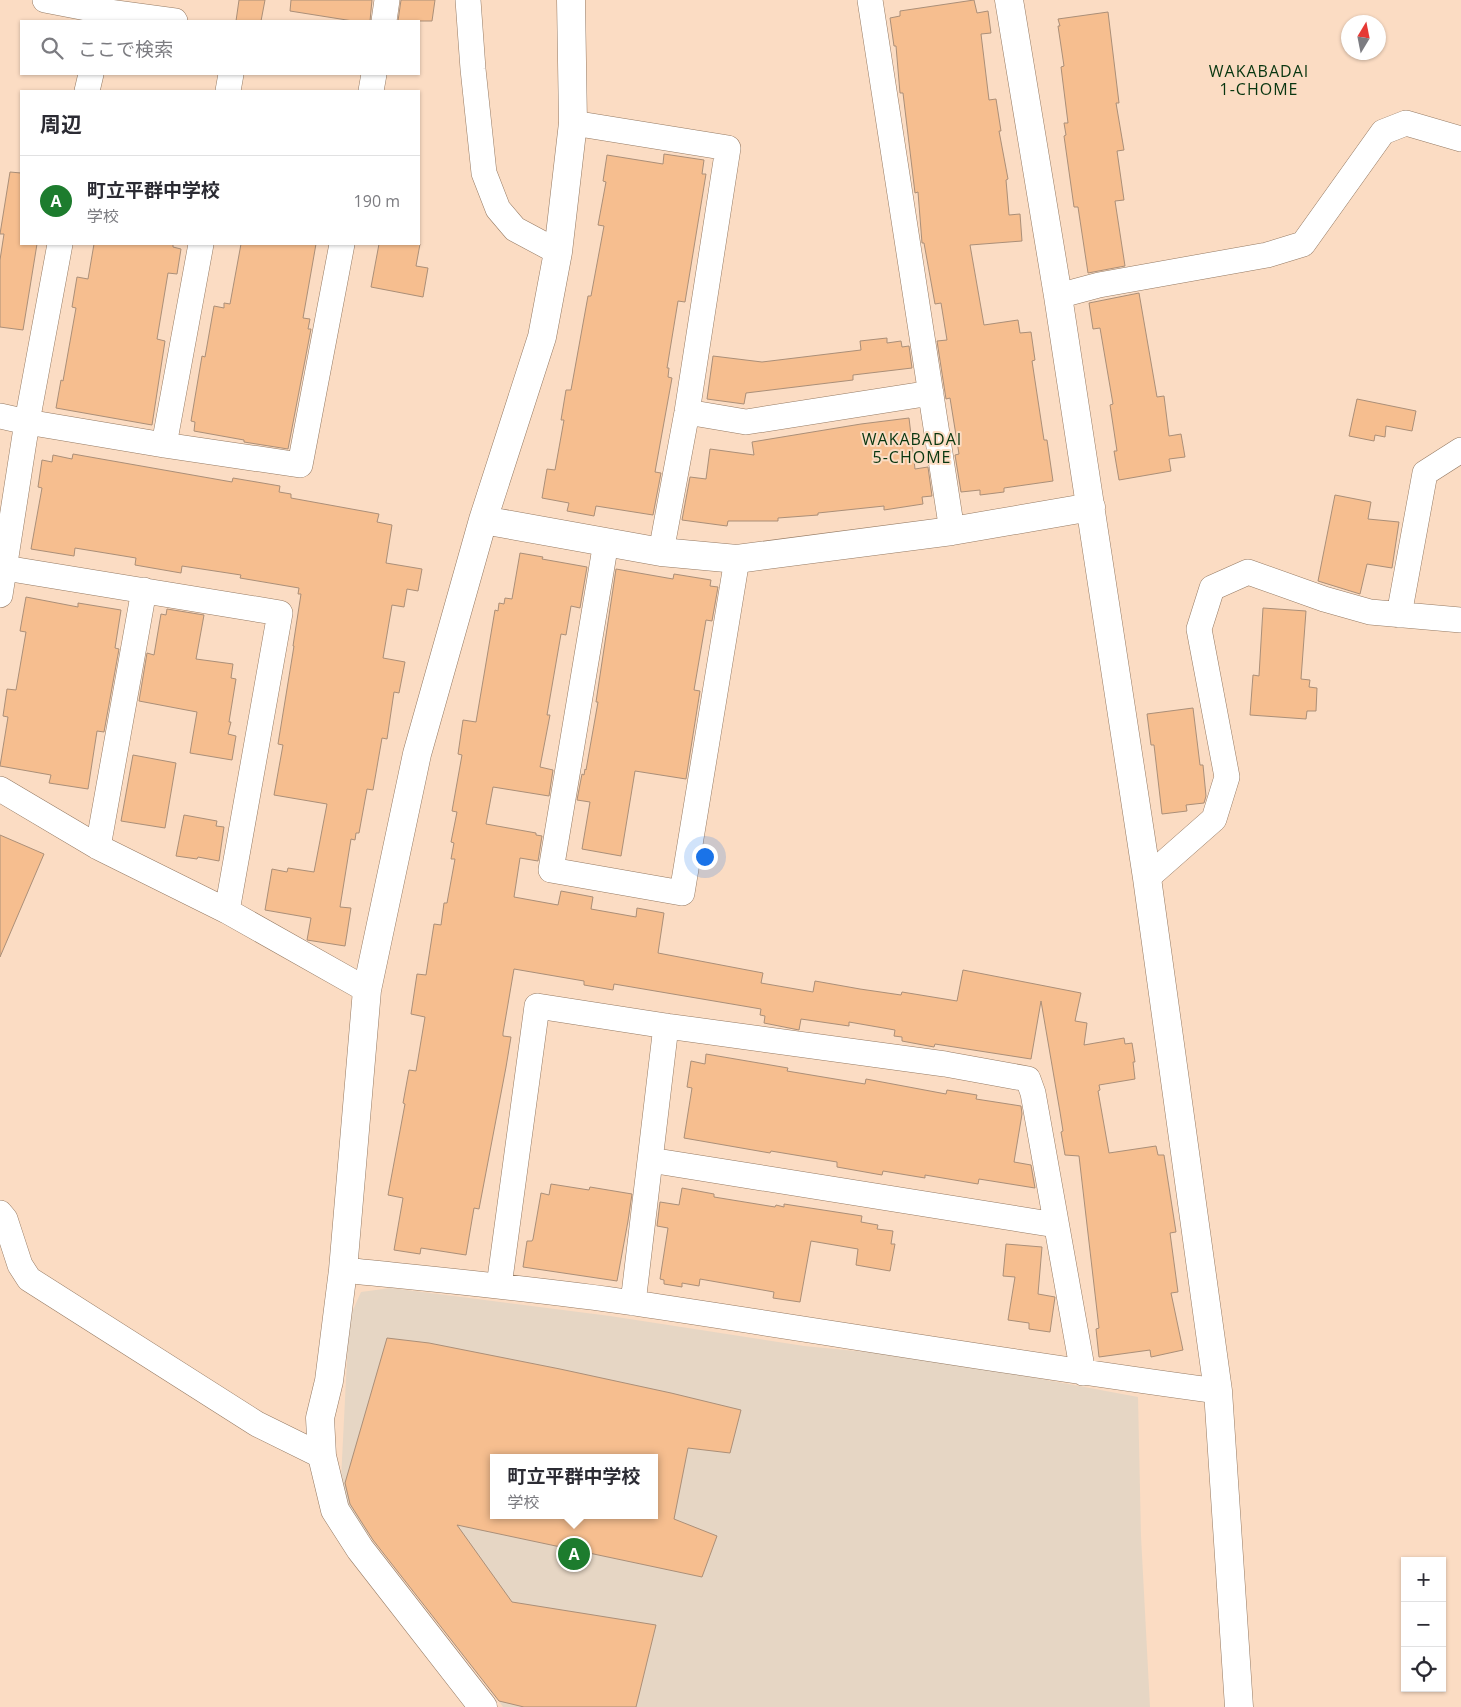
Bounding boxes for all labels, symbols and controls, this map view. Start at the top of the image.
north arrow [1341,15,1386,60]
search box [20,20,420,75]
icon: search [38,34,66,62]
text: ここで検索 [78,36,173,62]
district label: WAKABADAI 1-CHOME [1209,60,1309,100]
text: 周辺 [40,110,82,138]
text: 町立平群中学校 [87,177,220,203]
text: A [50,190,62,212]
text: 190 m [354,190,400,212]
text: 学校 [87,205,119,227]
district label: WAKABADAI 5-CHOME [862,428,962,468]
your location [692,844,718,870]
popup [490,1454,658,1519]
text: 町立平群中学校 [507,1463,641,1489]
text: 学校 [507,1491,540,1513]
pin: A [558,1535,590,1573]
map controls [1401,1557,1446,1692]
button: + [1401,1557,1446,1602]
button: − [1401,1602,1446,1647]
button: locate [1401,1647,1446,1692]

